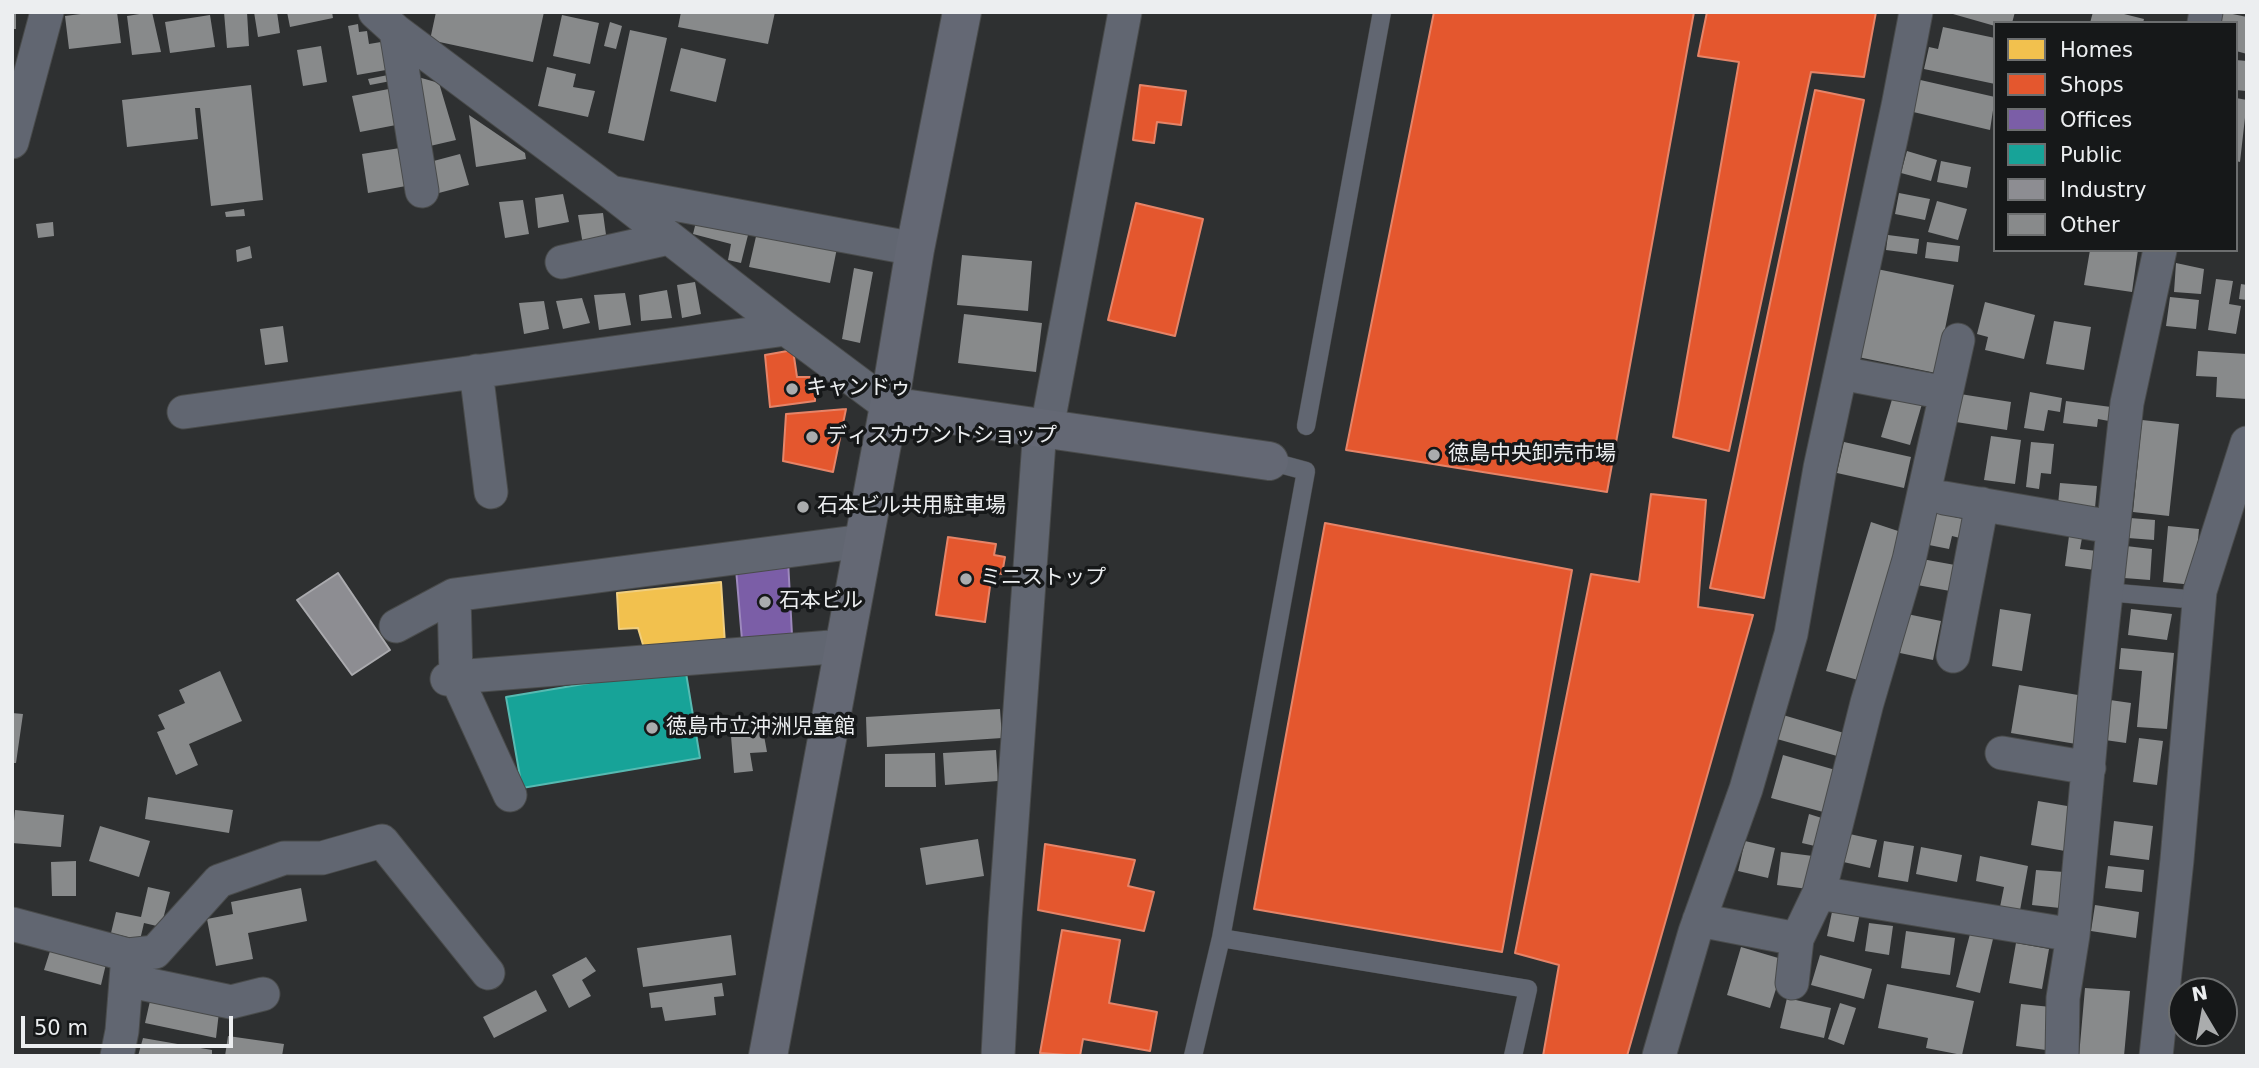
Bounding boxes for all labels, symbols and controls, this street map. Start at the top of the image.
legend [1993,21,2238,252]
text: Homes [2060,38,2133,62]
text: Shops [2060,73,2124,97]
text: Offices [2060,108,2132,132]
text: Public [2060,143,2122,167]
text: Industry [2060,178,2146,202]
text: Other [2060,213,2120,237]
place label: キャンドゥ [806,376,911,402]
marker: キャンドゥ [784,381,800,397]
place label: ディスカウントショップ [826,424,1057,450]
marker: ディスカウントショップ [804,429,820,445]
place label: 徳島中央卸売市場 [1448,442,1616,468]
marker: 徳島中央卸売市場 [1426,447,1442,463]
place label: 石本ビル共用駐車場 [817,494,1006,520]
marker: 石本ビル共用駐車場 [795,499,811,515]
place label: ミニストップ [980,566,1106,592]
marker: ミニストップ [958,571,974,587]
place label: 石本ビル [779,589,863,615]
marker: 石本ビル [757,594,773,610]
place label: 徳島市立沖洲児童館 [666,715,855,741]
marker: 徳島市立沖洲児童館 [644,720,660,736]
north arrow [2168,977,2238,1047]
text: N [2190,981,2209,1006]
scale bar [24,1002,236,1046]
text: 50 m [34,1016,88,1040]

